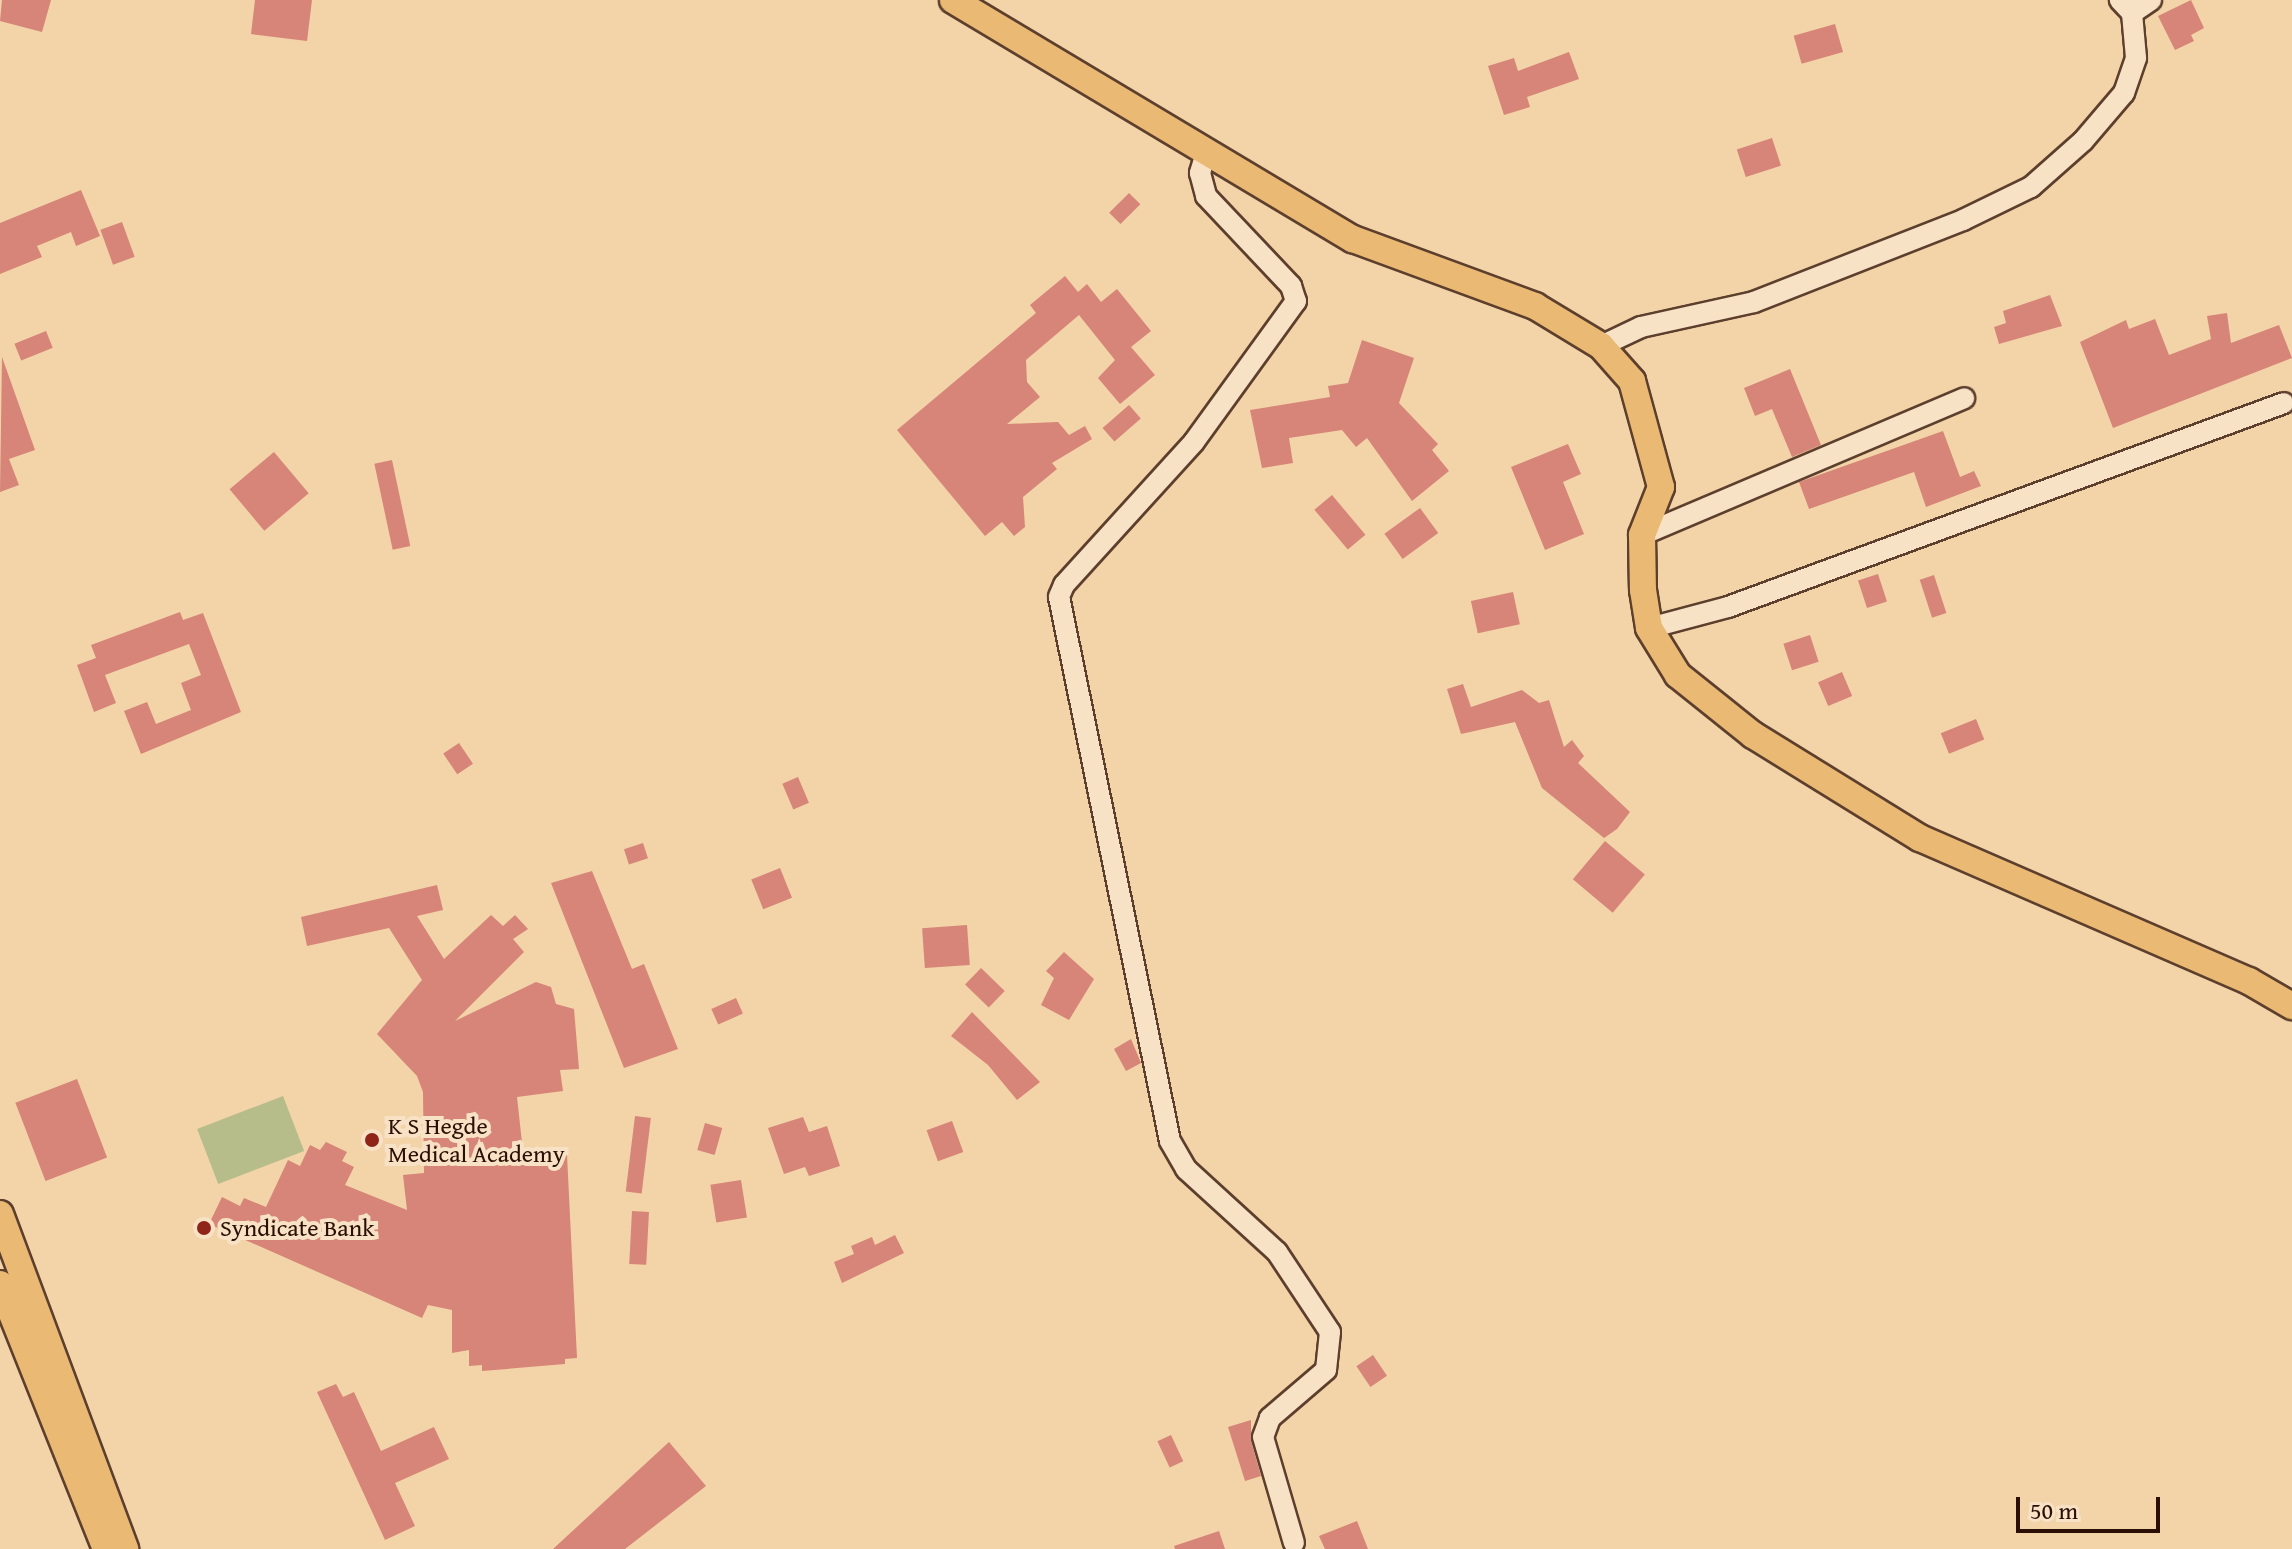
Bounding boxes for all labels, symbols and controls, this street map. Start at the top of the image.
place label: K S Hegde Medical Academy [388,1112,565,1168]
marker: K S Hegde Medical Academy [363,1131,381,1149]
place label: Syndicate Bank [220,1214,374,1242]
marker: Syndicate Bank [195,1219,213,1237]
scale bar [2020,1481,2164,1531]
text: 50 m [2030,1493,2078,1528]

